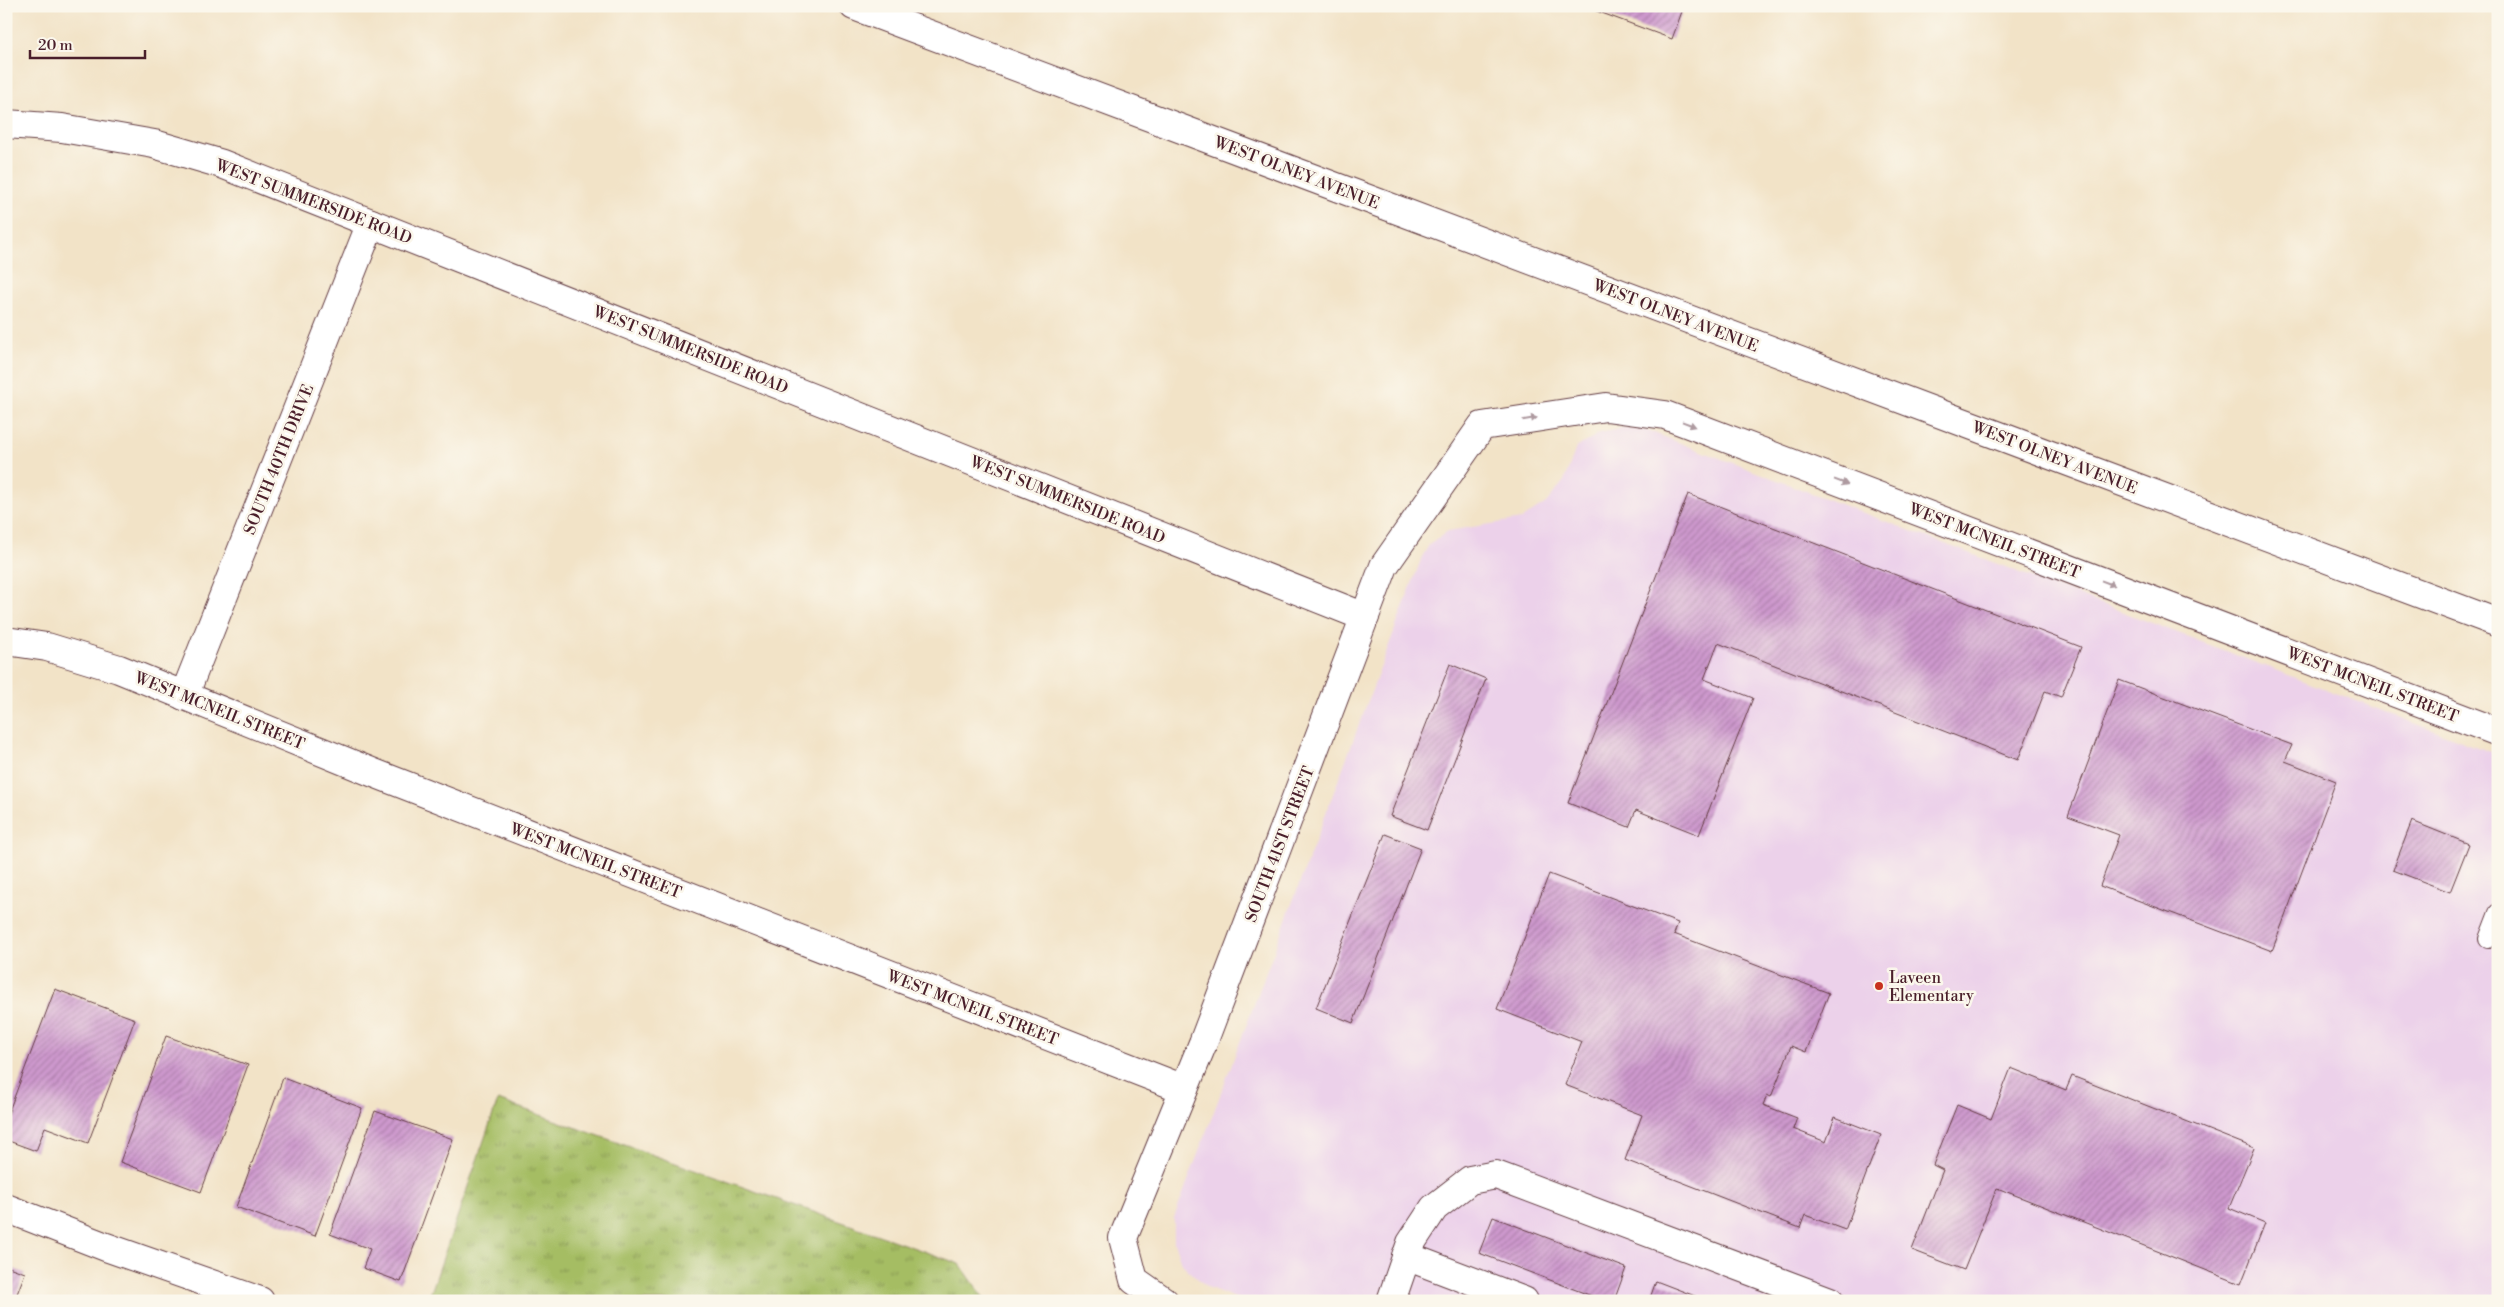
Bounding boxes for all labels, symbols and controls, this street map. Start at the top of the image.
scale bar [30,28,145,60]
text: 20 m [38,36,73,55]
street label: WEST OLNEY AVENUE [1210,132,1382,214]
street label: WEST SUMMERSIDE ROAD [212,155,415,249]
street label: WEST OLNEY AVENUE [1589,275,1761,357]
street label: WEST SUMMERSIDE ROAD [589,301,791,398]
street label: SOUTH 40TH DRIVE [240,381,318,537]
one-way arrow [1522,415,1538,423]
street label: WEST OLNEY AVENUE [1968,417,2140,499]
one-way arrow [1682,420,1697,428]
street label: WEST SUMMERSIDE ROAD [966,451,1168,548]
one-way arrow [1834,478,1849,486]
street label: WEST MCNEIL STREET [1905,499,2083,583]
one-way arrow [2100,580,2115,587]
street label: WEST MCNEIL STREET [2283,643,2461,727]
street label: WEST MCNEIL STREET [131,667,308,754]
street label: SOUTH 41ST STREET [1241,764,1319,925]
street label: WEST MCNEIL STREET [506,819,684,903]
street label: WEST MCNEIL STREET [883,966,1061,1050]
place label: Laveen Elementary [1889,968,1974,1006]
marker: Laveen Elementary [1873,980,1885,992]

